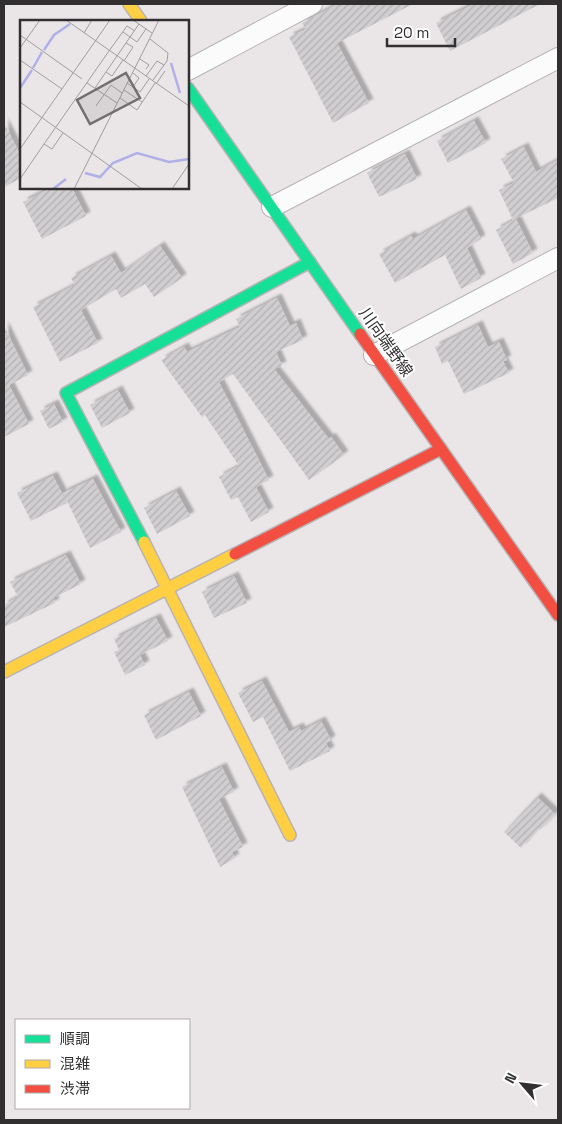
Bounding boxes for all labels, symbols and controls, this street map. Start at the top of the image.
scale bar [387,15,454,47]
inset map [20,20,189,189]
text: 20 m [394,23,429,42]
street label: 川向端野線 [354,303,418,381]
legend [15,1019,190,1109]
text: 順調 [60,1029,90,1048]
text: 混雑 [60,1054,90,1073]
north arrow [497,1059,547,1109]
text: N [500,1070,521,1086]
text: 渋滞 [60,1079,90,1098]

